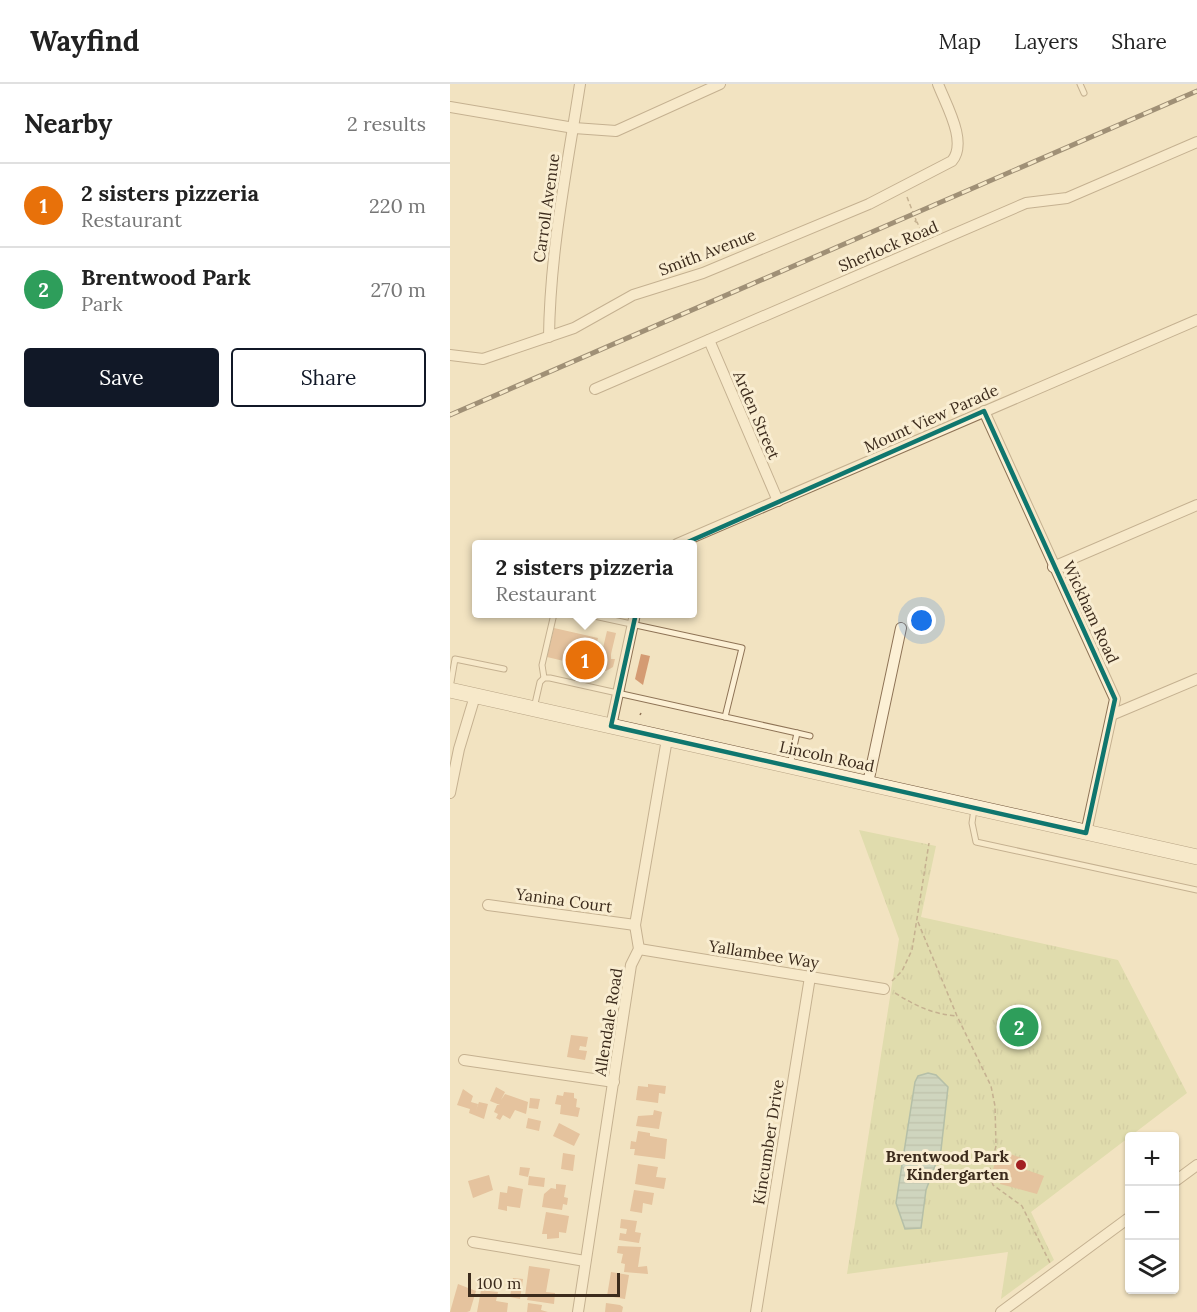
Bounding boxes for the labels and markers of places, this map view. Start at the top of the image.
pin: 1 [566,638,604,682]
pin: 2 [1000,1004,1038,1050]
place label: Brentwood Park Kindergarten [886,1146,1009,1184]
marker: Brentwood Park Kindergarten [1014,1158,1028,1172]

